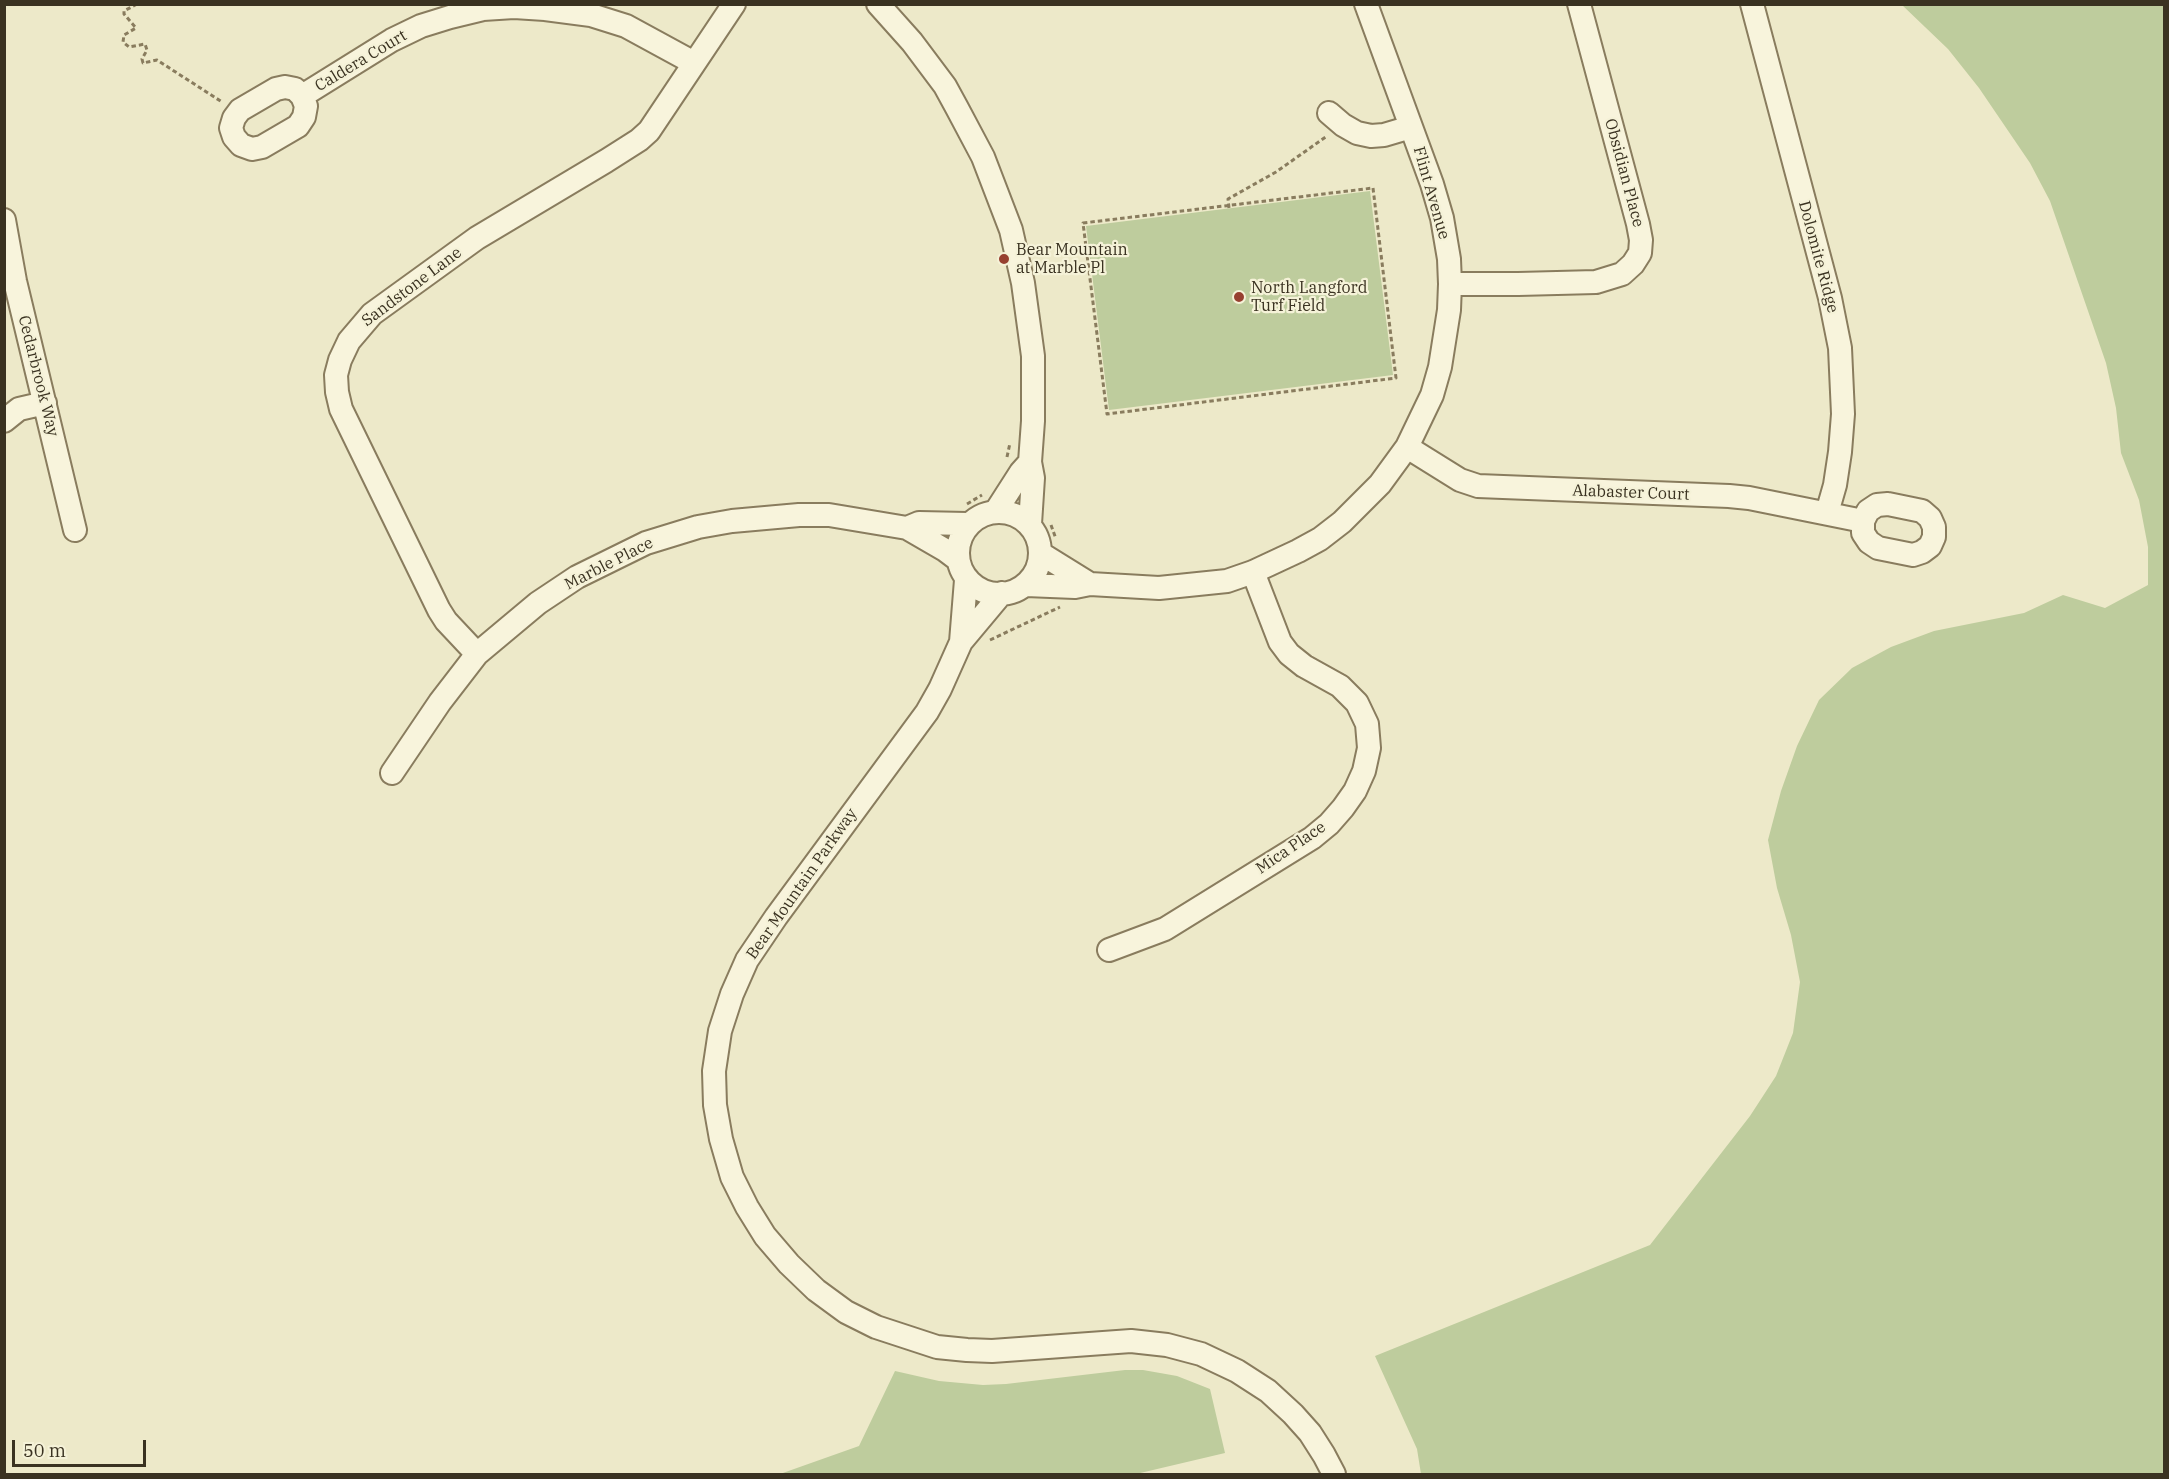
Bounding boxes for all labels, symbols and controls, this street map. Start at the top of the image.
street label: Caldera Court [312,26,410,96]
street label: Obsidian Place [1600,117,1648,229]
street label: Flint Avenue [1409,144,1453,242]
street label: Dolomite Ridge [1794,199,1842,315]
place label: Bear Mountain at Marble Pl [1016,240,1128,278]
street label: Sandstone Lane [358,243,466,331]
marker: Bear Mountain at Marble Pl [997,252,1011,266]
place label: North Langford Turf Field [1251,278,1367,316]
marker: North Langford Turf Field [1232,290,1246,304]
street label: Cedarbrook Way [14,313,62,439]
street label: Alabaster Court [1572,481,1690,505]
street label: Marble Place [562,534,656,594]
street label: Bear Mountain Parkway [743,805,861,963]
street label: Mica Place [1253,818,1329,878]
scale bar [15,1428,148,1466]
text: 50 m [23,1439,66,1462]

